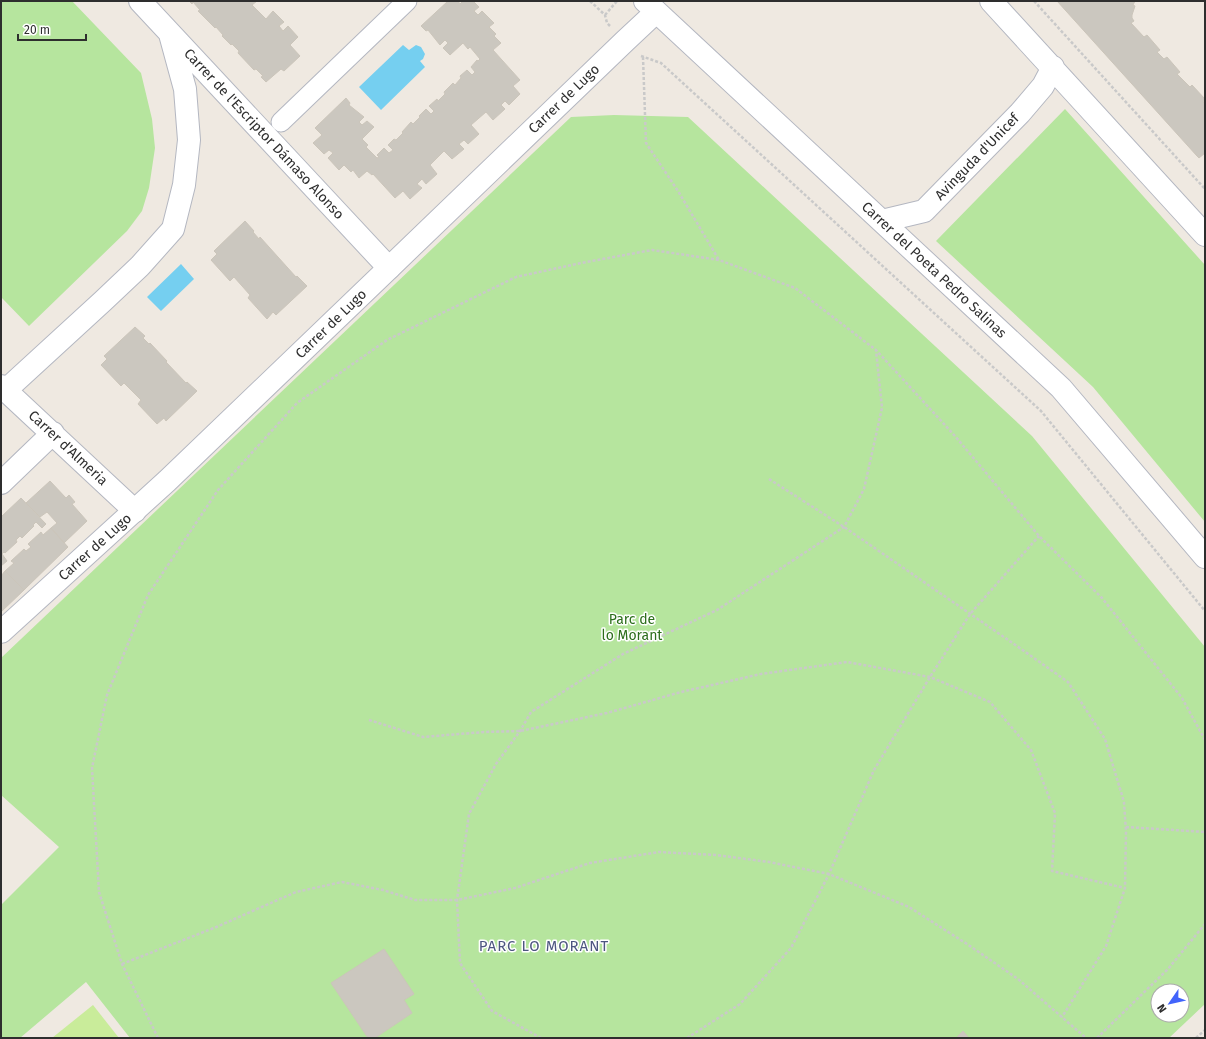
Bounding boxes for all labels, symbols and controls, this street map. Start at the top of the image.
scale bar [18,16,86,42]
text: 20 m [24,23,50,37]
street label: Carrer de l'Escriptor Dámaso Alonso [180,45,348,223]
street label: Carrer de Lugo [525,61,603,137]
street label: Avinguda d'Unicef [931,109,1023,204]
street label: Carrer del Poeta Pedro Salinas [858,198,1010,342]
street label: Carrer de Lugo [292,286,370,362]
street label: Carrer d'Almeria [25,407,111,489]
street label: Carrer de Lugo [55,510,135,584]
park label: Parc de lo Morant [602,611,663,644]
district label: PARC LO MORANT [479,937,609,955]
north arrow [1150,983,1190,1023]
text: N [1155,1002,1170,1015]

